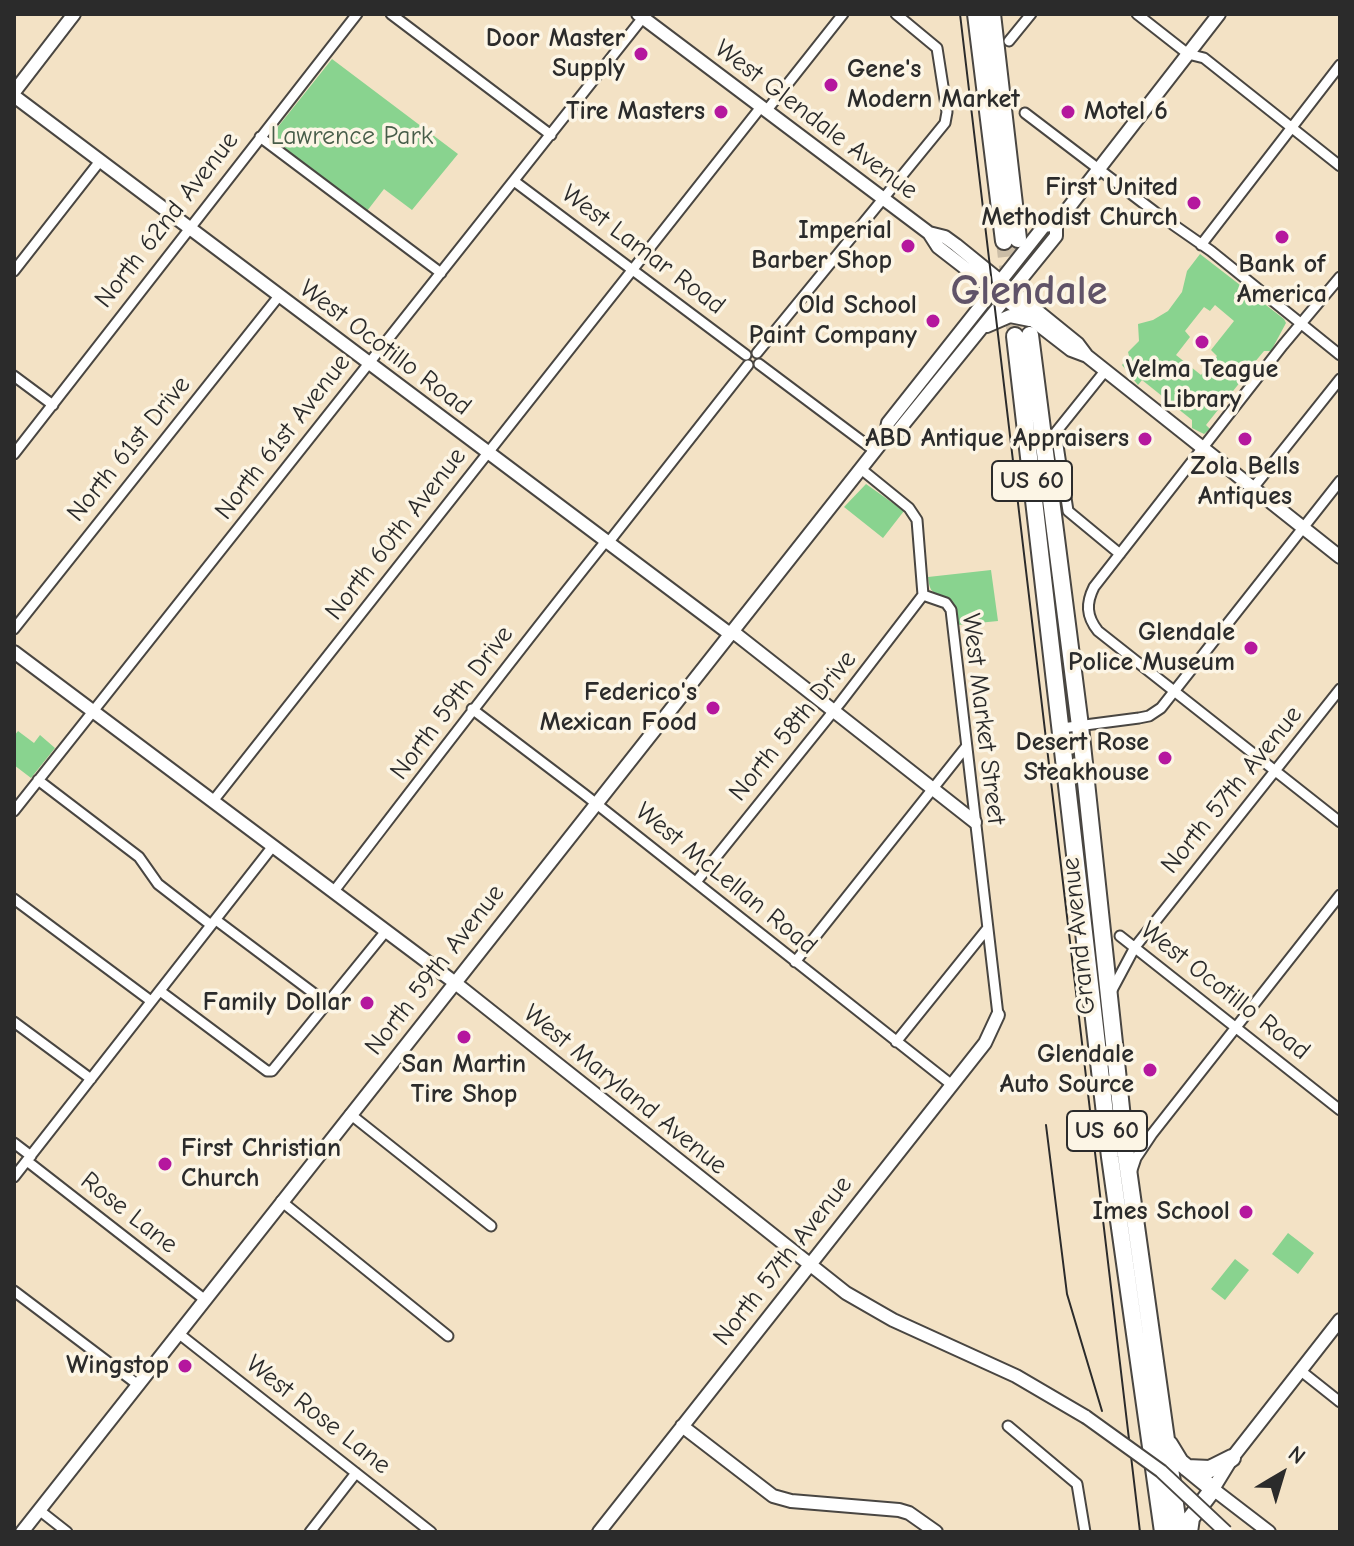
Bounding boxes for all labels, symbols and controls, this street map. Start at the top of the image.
place label: Door Master Supply [486,23,625,84]
street label: West Glendale Avenue [708,33,924,207]
marker: Door Master Supply [632,45,650,63]
place label: Gene's Modern Market [847,54,1020,116]
marker: Gene's Modern Market [822,76,840,94]
place label: Tire Masters [566,96,705,128]
place label: Motel 6 [1084,96,1168,128]
marker: Tire Masters [712,103,730,121]
marker: Motel 6 [1059,103,1077,121]
park label: Lawrence Park [271,121,433,153]
street label: North 62nd Avenue [89,126,245,314]
place label: First United Methodist Church [981,172,1178,234]
street label: West Lamar Road [555,178,731,322]
marker: First United Methodist Church [1185,194,1203,212]
place label: Imperial Barber Shop [751,215,892,276]
marker: Bank of America [1273,228,1291,246]
marker: Imperial Barber Shop [899,237,917,255]
place label: Bank of America [1237,249,1327,310]
district label: Glendale [951,267,1107,317]
street label: West Ocotillo Road [293,273,477,423]
place label: Old School Paint Company [749,290,917,352]
marker: Old School Paint Company [924,312,942,330]
marker: Velma Teague Library [1193,333,1211,351]
street label: North 61st Avenue [209,348,357,526]
place label: Velma Teague Library [1126,354,1278,416]
street label: North 61st Drive [61,370,197,528]
place label: ABD Antique Appraisers [865,423,1129,455]
marker: ABD Antique Appraisers [1136,430,1154,448]
marker: Zola Bells Antiques [1236,430,1254,448]
street label: North 60th Avenue [319,442,473,626]
place label: Zola Bells Antiques [1191,451,1299,512]
road number: US 60 [992,461,1072,501]
street label: West Market Street [955,612,1011,826]
place label: Glendale Police Museum [1068,617,1235,678]
street label: North 59th Drive [384,620,520,786]
marker: Glendale Police Museum [1242,639,1260,657]
street label: North 58th Drive [723,644,863,808]
place label: Federico's Mexican Food [540,677,697,738]
marker: Federico's Mexican Food [704,699,722,717]
street label: North 57th Avenue [1155,700,1309,880]
place label: Desert Rose Steakhouse [1016,727,1149,788]
marker: Desert Rose Steakhouse [1156,749,1174,767]
street label: West McLellan Road [629,796,823,962]
street label: Grand Avenue [1055,856,1103,1016]
street label: North 59th Avenue [359,878,511,1062]
street label: West Ocotillo Road [1134,915,1316,1067]
place label: Family Dollar [203,987,351,1019]
marker: Family Dollar [358,994,376,1012]
street label: West Maryland Avenue [517,998,733,1182]
marker: San Martin Tire Shop [455,1028,473,1046]
place label: Glendale Auto Source [1000,1039,1134,1100]
place label: San Martin Tire Shop [402,1049,526,1110]
marker: Glendale Auto Source [1141,1061,1159,1079]
road number: US 60 [1067,1111,1147,1151]
place label: First Christian Church [181,1133,341,1194]
marker: First Christian Church [156,1155,174,1173]
street label: Rose Lane [74,1165,184,1261]
street label: North 57th Avenue [707,1170,859,1352]
place label: Imes School [1093,1196,1230,1228]
marker: Imes School [1237,1203,1255,1221]
street label: West Rose Lane [239,1349,397,1481]
place label: Wingstop [66,1350,169,1382]
marker: Wingstop [176,1357,194,1375]
north arrow [1242,1434,1322,1514]
text: N [1283,1440,1310,1470]

